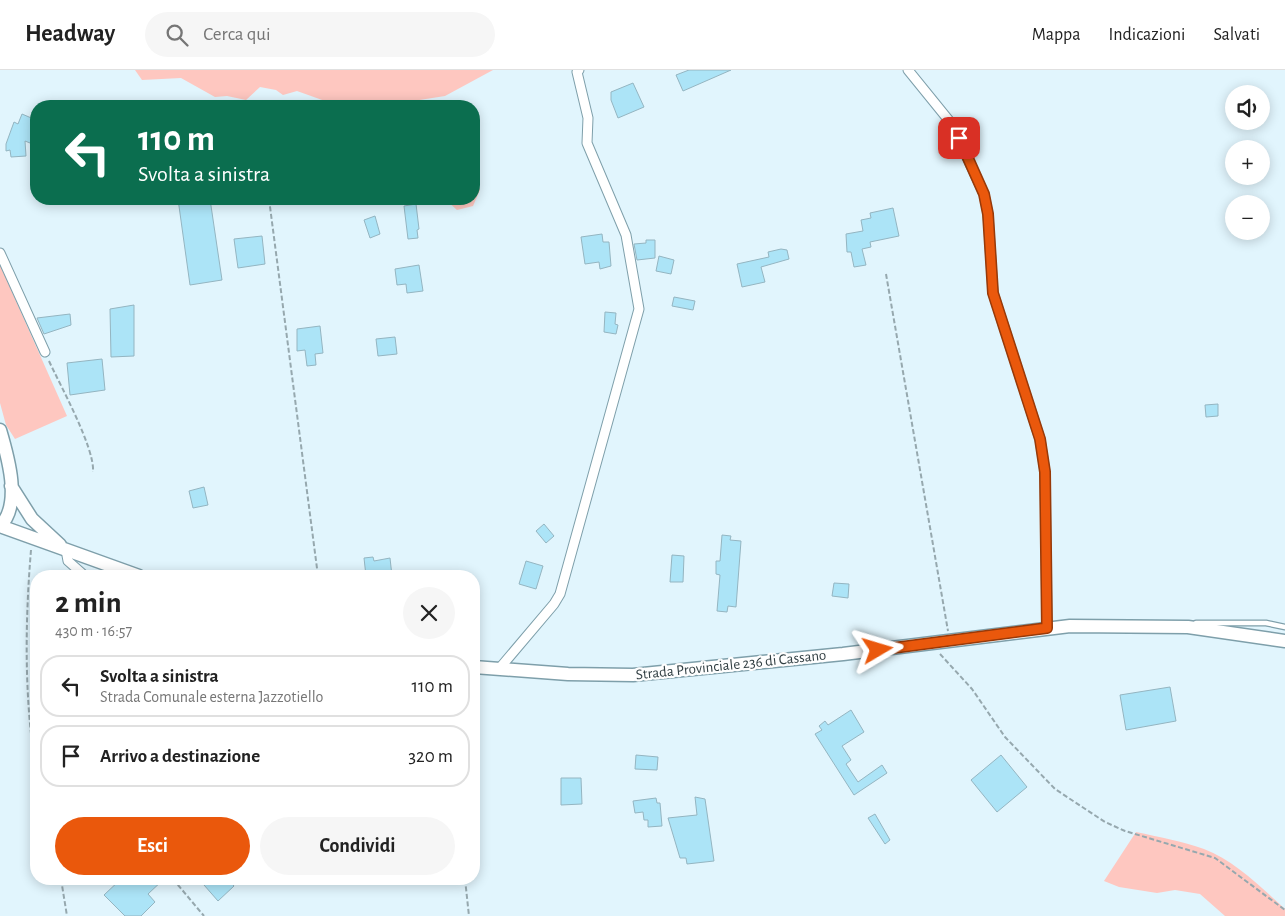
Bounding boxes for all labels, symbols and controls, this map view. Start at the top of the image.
search box [145,12,495,57]
icon: search [163,21,191,49]
text: Headway [25,22,115,46]
text: Cerca qui [203,25,271,44]
text: Mappa [1032,26,1081,44]
text: Indicazioni [1109,26,1185,44]
text: Salvati [1213,26,1260,44]
map controls [1225,85,1270,240]
button: sound [1225,85,1270,130]
pin [938,117,980,159]
icon: left [55,120,120,185]
text: 110 m [138,122,215,157]
icon: arrive [945,124,973,152]
button: + [1225,140,1270,185]
text: Svolta a sinistra [138,163,270,185]
button: − [1225,195,1270,240]
button: close [403,587,455,639]
text: 2 min [55,588,122,618]
text: 430 m · 16:57 [55,623,132,639]
position arrow [851,623,903,675]
street label: Strada Provinciale 236 di Cassano [635,648,827,682]
text: Svolta a sinistra [100,667,219,686]
icon: left [57,672,85,700]
text: 110 m [412,677,453,696]
text: Strada Comunale esterna Jazzotiello [100,689,323,705]
icon: arrive [57,742,85,770]
text: Arrivo a destinazione [100,747,260,766]
text: 320 m [408,747,453,766]
button: Esci [55,817,250,875]
button: Condividi [260,817,455,875]

